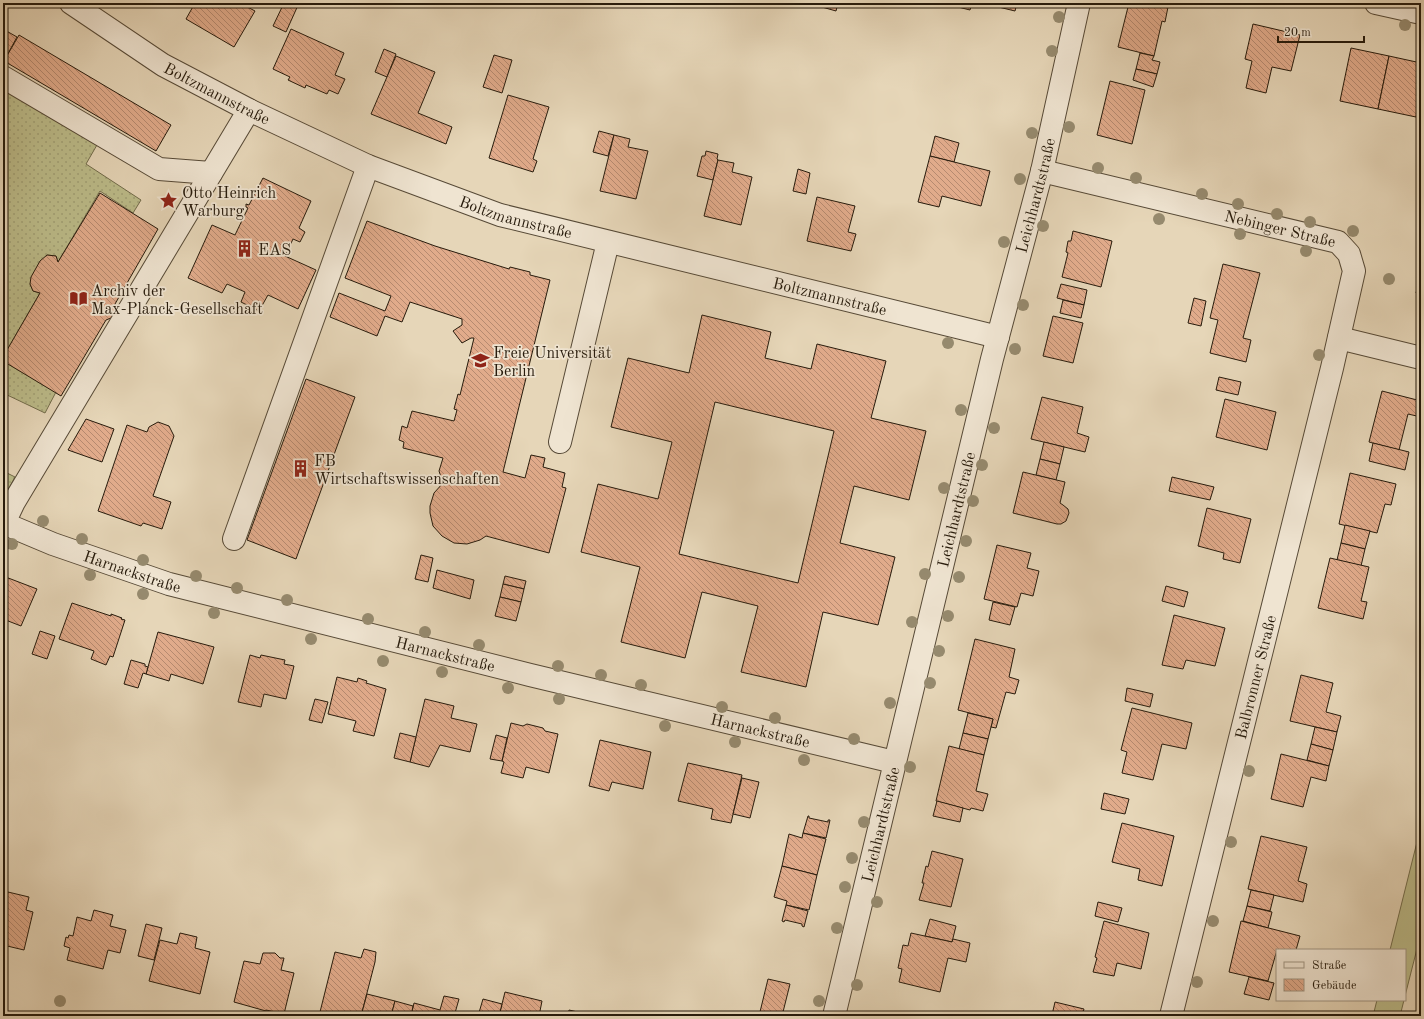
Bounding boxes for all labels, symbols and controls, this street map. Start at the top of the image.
scale bar [1278,18,1364,44]
text: 20 m [1284,27,1311,39]
street label: Boltzmannstraße [161,61,272,129]
street label: Leichhardtstraße [1015,137,1059,255]
place label: Otto Heinrich Warburg [182,186,277,220]
place icon: Otto Heinrich Warburg [159,191,179,211]
street label: Boltzmannstraße [457,195,573,242]
street label: Nebinger Straße [1223,209,1337,251]
building icon: EAS [235,239,255,259]
place label: EAS [258,243,291,259]
street label: Boltzmannstraße [771,276,888,319]
place label: Archiv der Max-Planck-Gesellschaft [91,284,263,318]
library icon: Archiv der Max-Planck-Gesellschaft [68,289,88,309]
place label: Freie Universität Berlin [493,346,612,380]
school or university icon: Freie Universität Berlin [470,351,490,371]
street label: Leichhardtstraße [936,451,979,569]
place label: FB Wirtschaftswissenschaften [314,454,500,488]
building icon: FB Wirtschaftswissenschaften [291,459,311,479]
street label: Harnackstraße [81,549,182,597]
street label: Balbronner Straße [1234,614,1280,741]
street label: Harnackstraße [394,635,496,676]
street label: Harnackstraße [708,712,811,752]
street label: Leichhardtstraße [860,766,904,884]
legend [1276,949,1406,1001]
text: Straße [1312,960,1347,972]
text: Gebäude [1312,980,1357,992]

